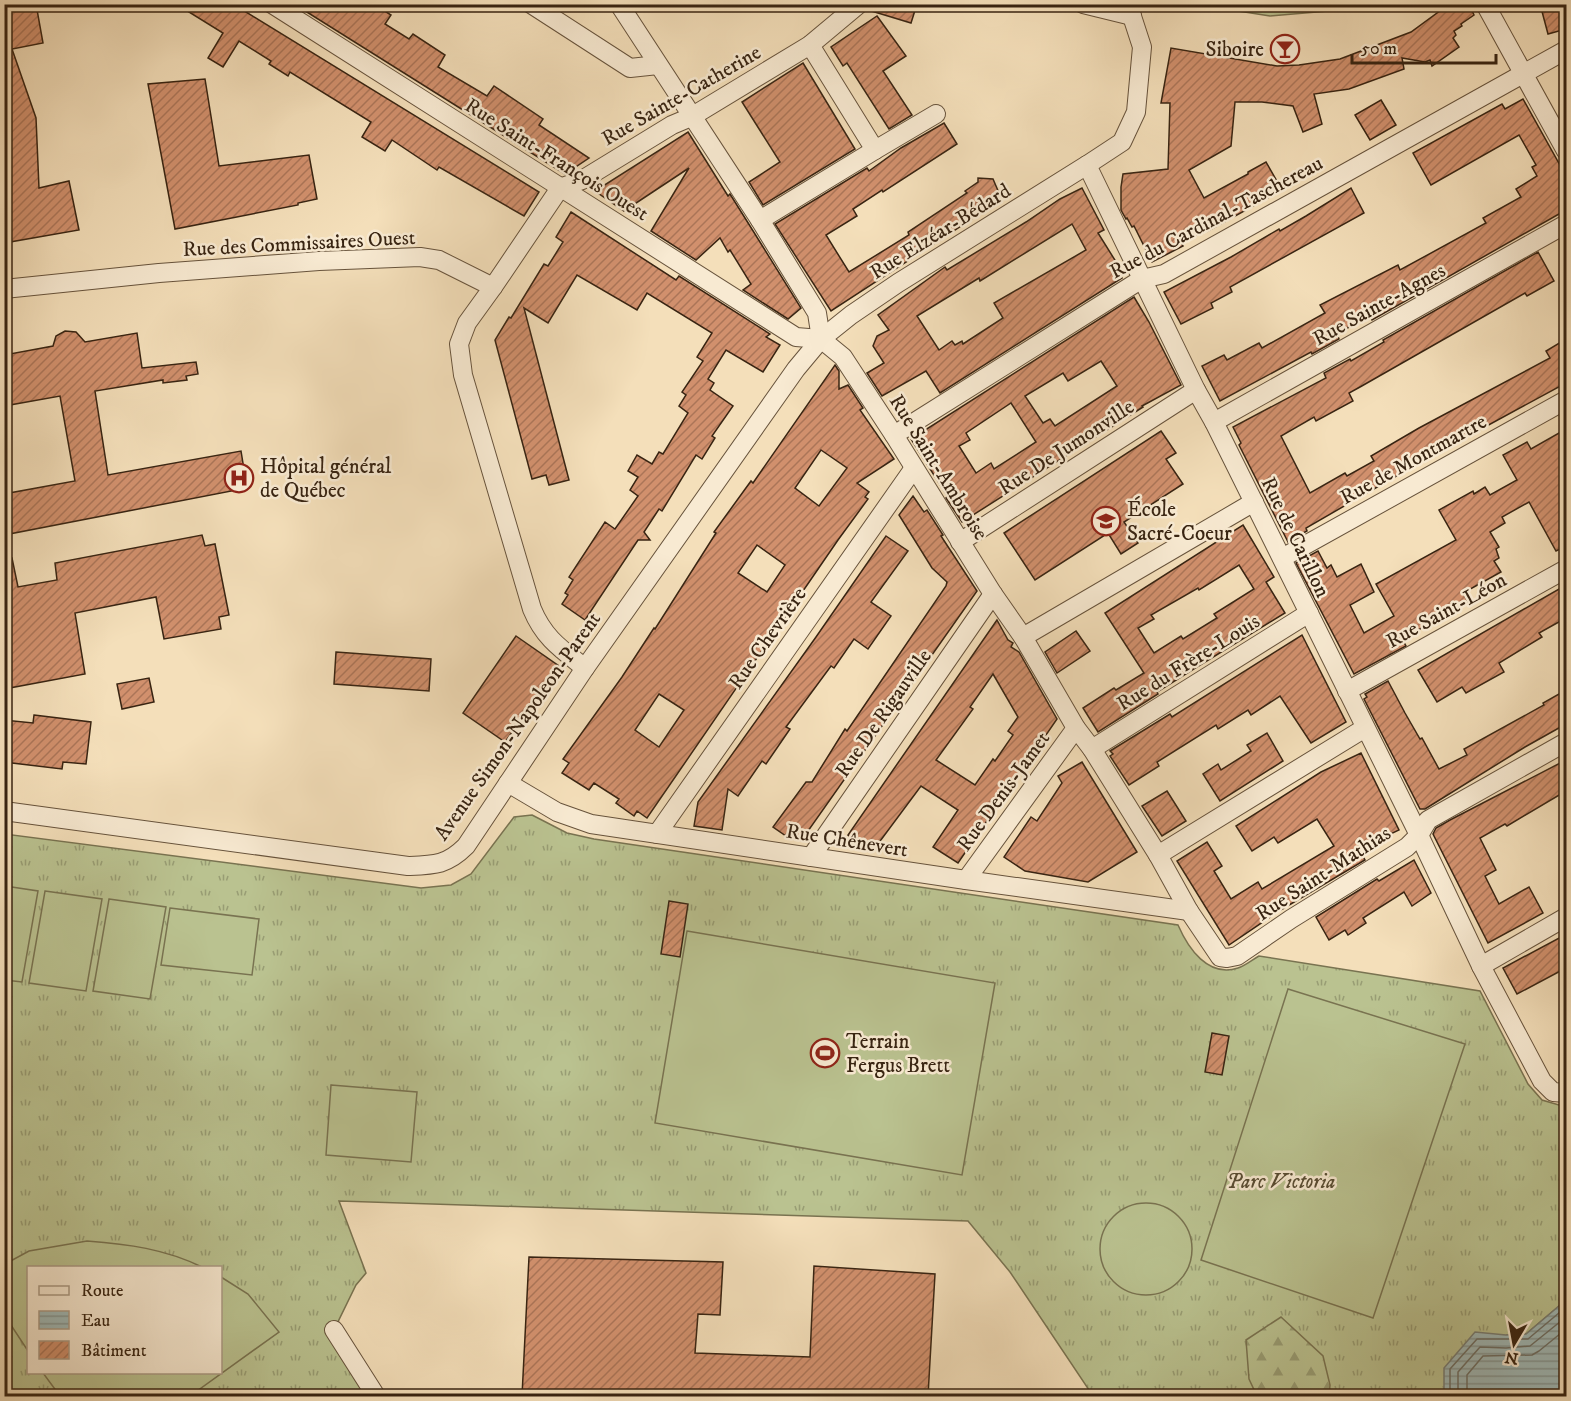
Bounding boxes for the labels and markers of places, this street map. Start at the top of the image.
bar icon: Siboire [1269,33,1301,65]
place label: Siboire [1206,37,1264,63]
place label: Hôpital général de Québec [260,454,392,504]
hospital icon: Hôpital général de Québec [223,462,255,494]
place label: École Sacré-Coeur [1127,496,1232,547]
school or university icon: École Sacré-Coeur [1090,505,1122,537]
place label: Terrain Fergus Brett [846,1029,950,1079]
sports icon: Terrain Fergus Brett [809,1037,841,1069]

